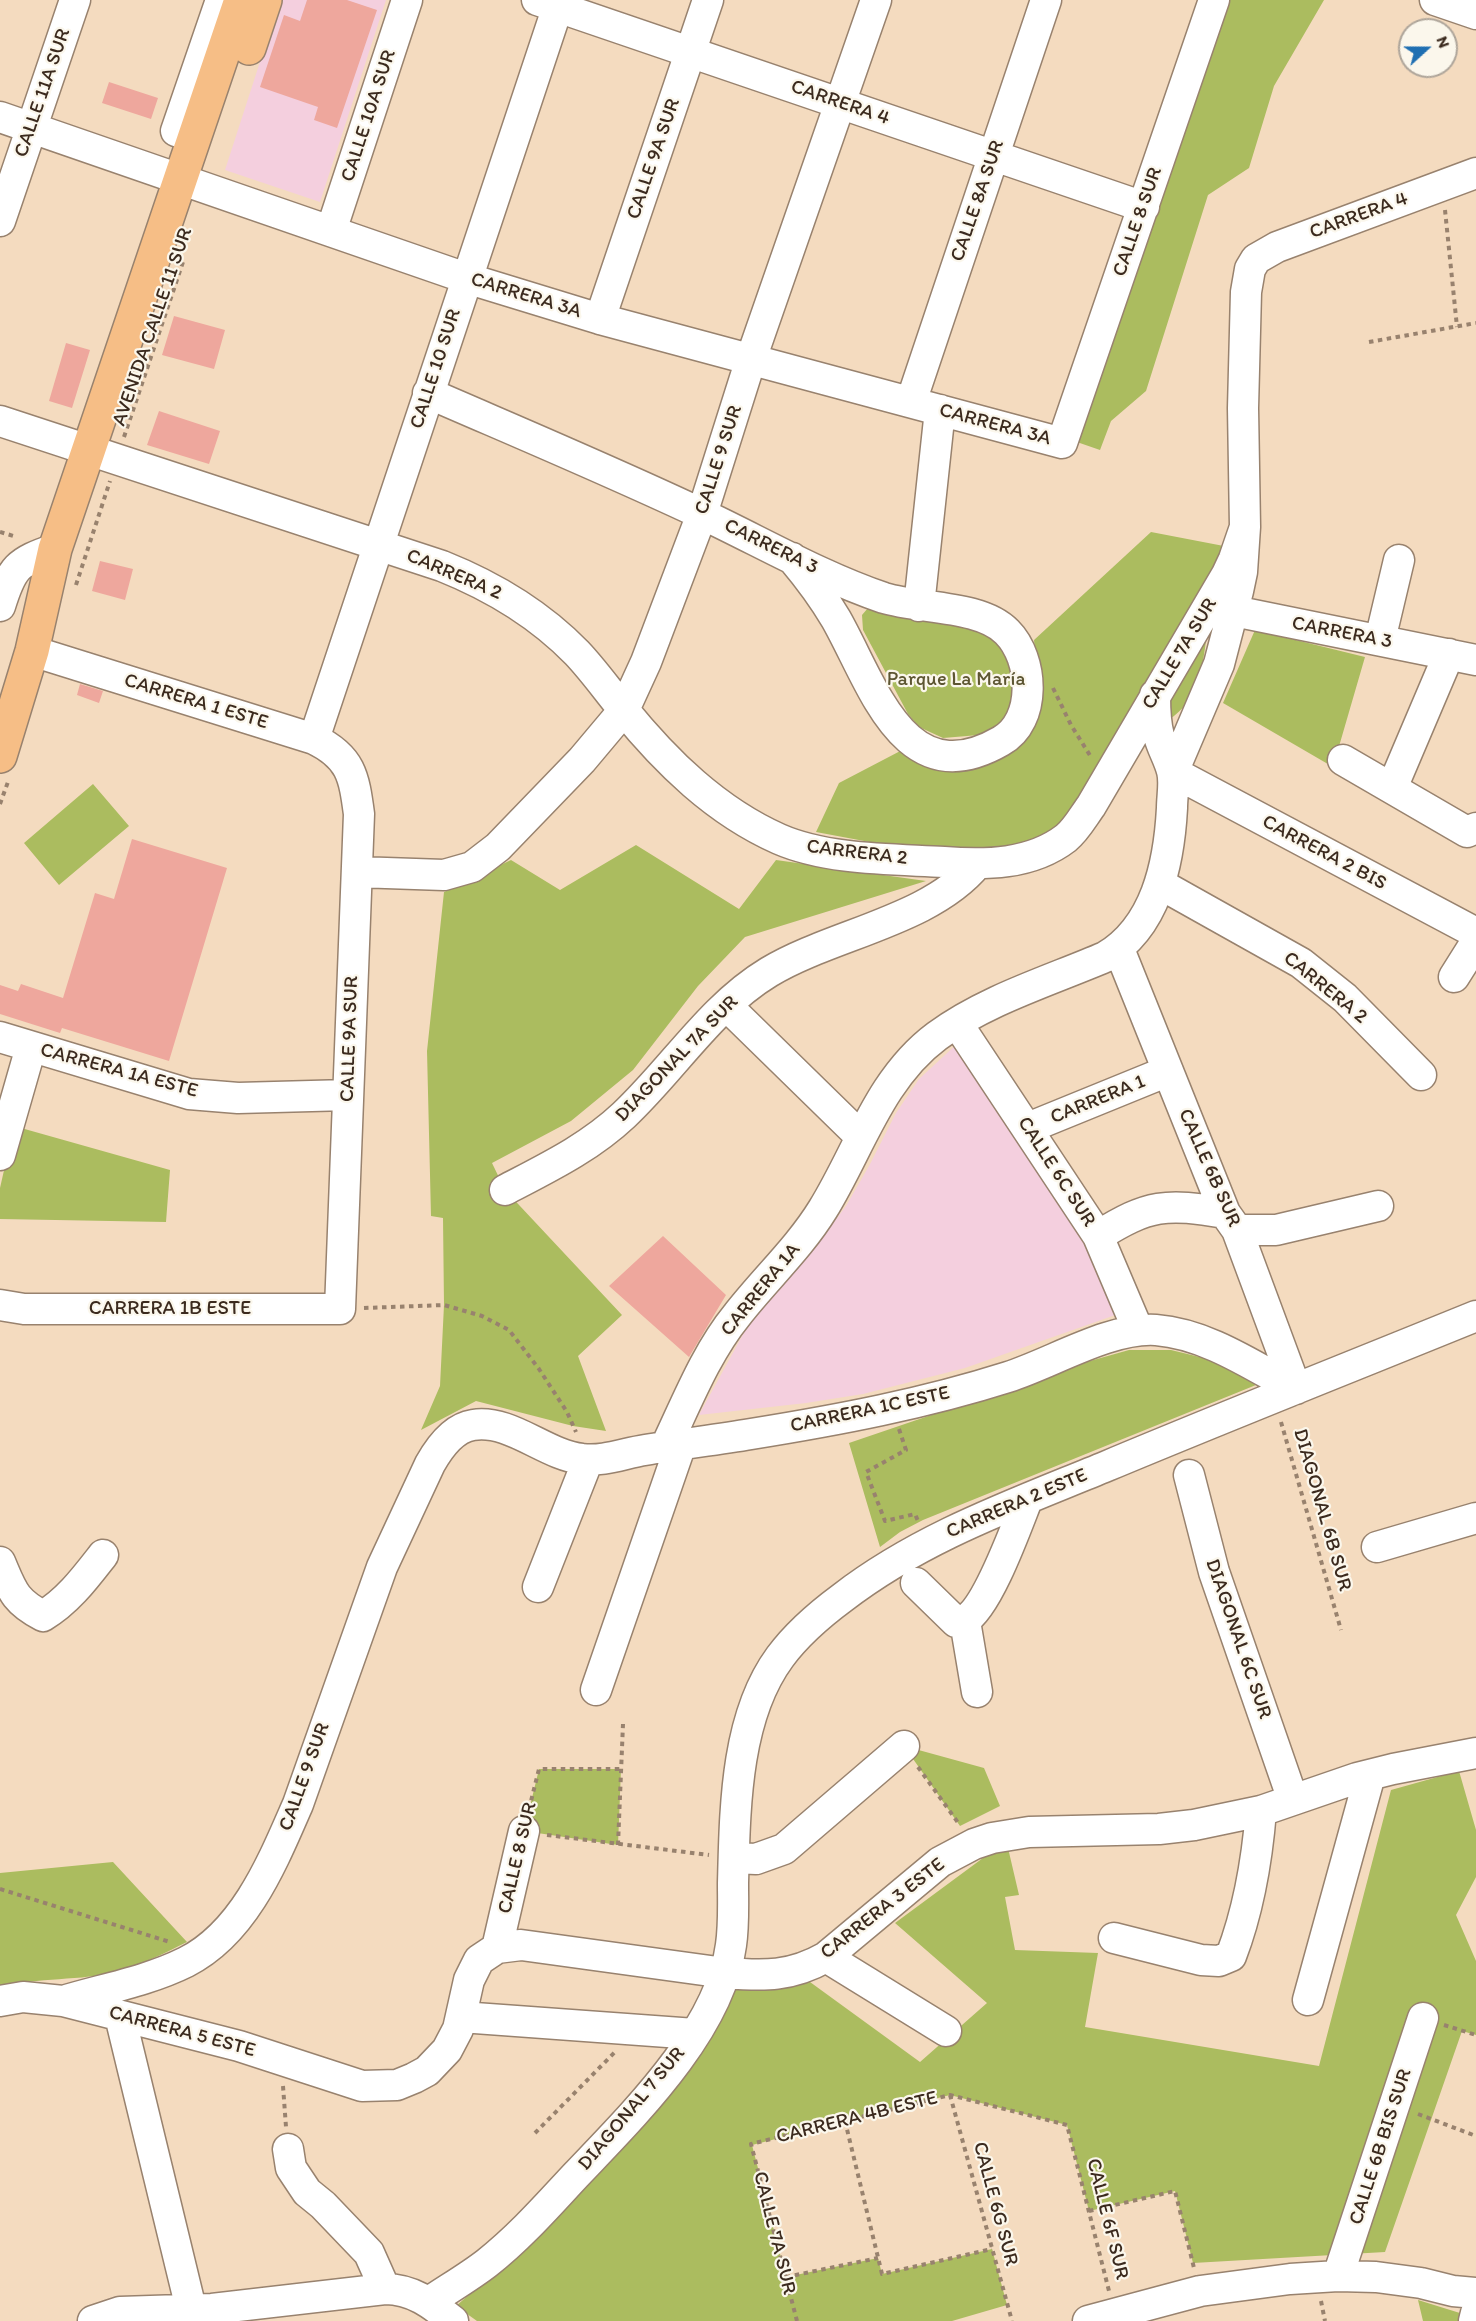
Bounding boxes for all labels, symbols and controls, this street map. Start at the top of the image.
north arrow [1398,18,1458,78]
street label: CALLE 11A SUR [10,26,76,160]
text: N [1433,34,1454,51]
street label: CALLE 10A SUR [336,47,402,185]
street label: CARRERA 4 [787,75,893,131]
street label: CALLE 9A SUR [622,95,686,223]
street label: CALLE 8A SUR [946,137,1010,265]
street label: CALLE 8 SUR [1108,164,1168,280]
street label: CARRERA 4 [1307,187,1411,245]
street label: AVENIDA CALLE 11 SUR [108,225,198,429]
street label: CARRERA 3A [468,268,584,324]
street label: CALLE 10 SUR [405,306,467,432]
street label: CARRERA 3A [937,399,1053,451]
street label: CALLE 9 SUR [690,402,748,518]
street label: CARRERA 3 [720,514,822,580]
street label: CARRERA 2 [403,544,505,606]
street label: CALLE 7A SUR [1137,594,1223,714]
street label: CARRERA 3 [1290,612,1394,654]
park label: Parque La María [887,668,1025,692]
street label: CARRERA 1 ESTE [121,669,271,735]
street label: CARRERA 2 BIS [1258,810,1390,896]
street label: CARRERA 2 [805,835,909,871]
street label: CARRERA 2 [1278,947,1372,1029]
street label: CALLE 9A SUR [336,976,364,1102]
street label: DIAGONAL 7A SUR [610,991,744,1127]
street label: CARRERA 1A ESTE [38,1038,200,1104]
street label: CARRERA 1 [1047,1070,1149,1130]
street label: CALLE 6B SUR [1172,1105,1246,1231]
street label: CALLE 6C SUR [1012,1112,1100,1232]
street label: CARRERA 1A [716,1239,806,1341]
street label: CARRERA 1B ESTE [89,1297,251,1321]
street label: CARRERA 1C ESTE [788,1381,952,1439]
street label: DIAGONAL 6B SUR [1287,1426,1357,1594]
street label: CARRERA 2 ESTE [943,1464,1091,1544]
street label: DIAGONAL 6C SUR [1199,1556,1277,1722]
street label: CALLE 9 SUR [274,1720,336,1834]
street label: CALLE 8 SUR [493,1800,543,1916]
street label: CARRERA 3 ESTE [816,1853,950,1965]
street label: CARRERA 5 ESTE [106,2001,258,2063]
street label: DIAGONAL 7 SUR [573,2042,691,2176]
street label: CALLE 6B BIS SUR [1344,2066,1418,2228]
street label: CARRERA 4B ESTE [774,2086,940,2150]
street label: CALLE 6G SUR [967,2139,1023,2269]
street label: CALLE 6F SUR [1080,2156,1134,2282]
street label: CALLE 7A SUR [747,2169,801,2297]

